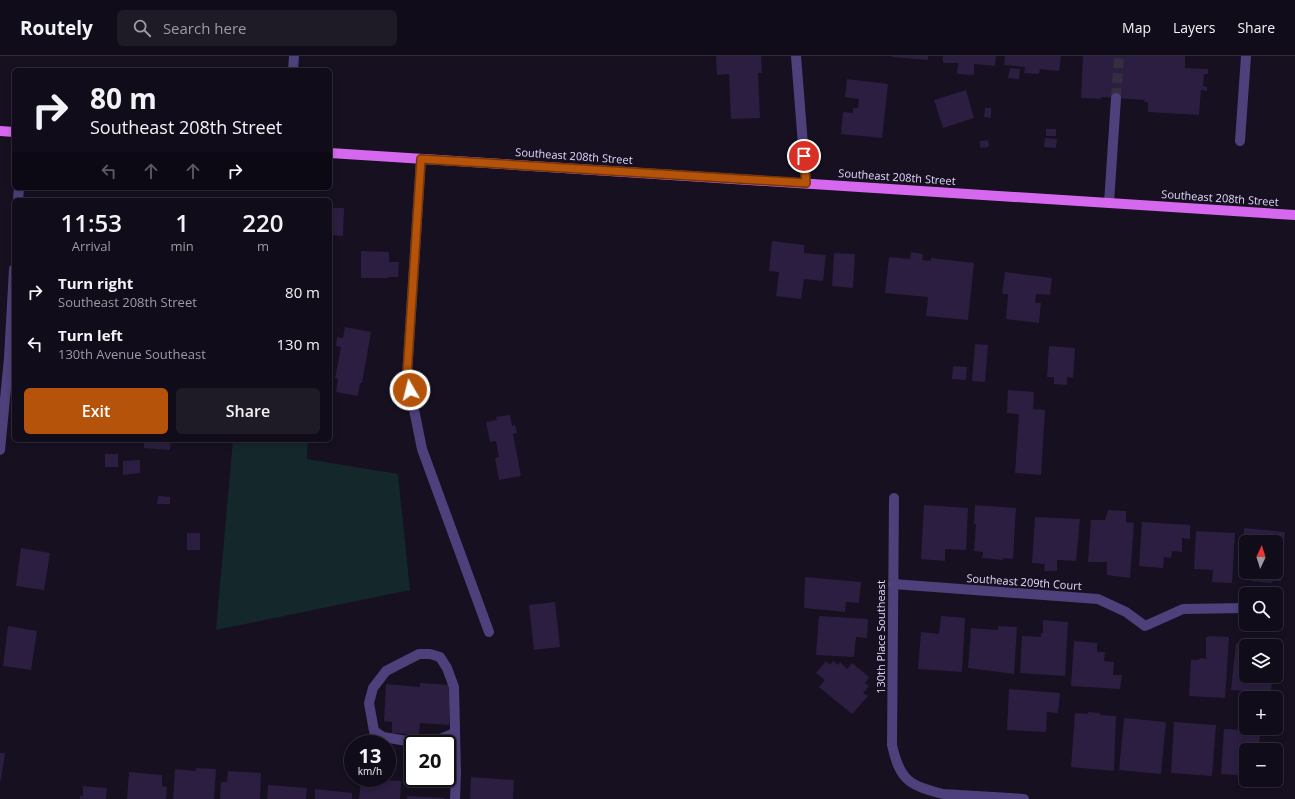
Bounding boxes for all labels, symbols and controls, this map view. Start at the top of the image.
search box [117,10,397,46]
text: Routely [20,15,93,41]
icon: search [131,17,153,39]
text: Search here [163,18,246,38]
text: Map [1122,18,1151,37]
text: Layers [1173,18,1215,37]
text: Share [1237,18,1275,37]
text: 80 m [90,79,157,117]
icon: right [24,84,76,136]
text: Southeast 208th Street [90,115,282,139]
pin [787,139,821,173]
street label: Southeast 208th Street [515,144,633,167]
icon: arrive [793,145,815,167]
icon: left [98,160,120,182]
icon: ahead [140,160,162,182]
icon: ahead [182,160,204,182]
icon: right [224,160,246,182]
street label: Southeast 208th Street [838,165,956,188]
street label: Southeast 208th Street [1161,186,1279,209]
text: 11:53 [61,206,122,239]
text: 1 [175,206,189,239]
text: 220 [242,206,283,239]
text: Arrival [72,237,111,255]
text: min [171,237,194,255]
text: m [257,237,269,255]
text: Turn right [58,273,133,293]
icon: right [24,281,46,303]
text: 80 m [285,282,320,302]
text: Southeast 208th Street [58,293,197,311]
text: Turn left [58,325,123,345]
icon: left [24,333,46,355]
text: 130 m [276,334,320,354]
text: 130th Avenue Southeast [58,345,206,363]
position arrow [389,369,431,411]
button: Exit [24,388,168,434]
button: Share [176,388,320,434]
north arrow [1239,535,1283,579]
map controls [1239,535,1283,787]
street label: Southeast 209th Court [966,570,1082,593]
street label: 130th Place Southeast [873,580,888,694]
button: search [1239,587,1283,631]
button: layers [1239,639,1283,683]
button: + [1239,691,1283,735]
speed limit sign: 20 [404,735,456,787]
text: 13 [359,742,381,769]
button: − [1239,743,1283,787]
text: km/h [358,764,382,778]

